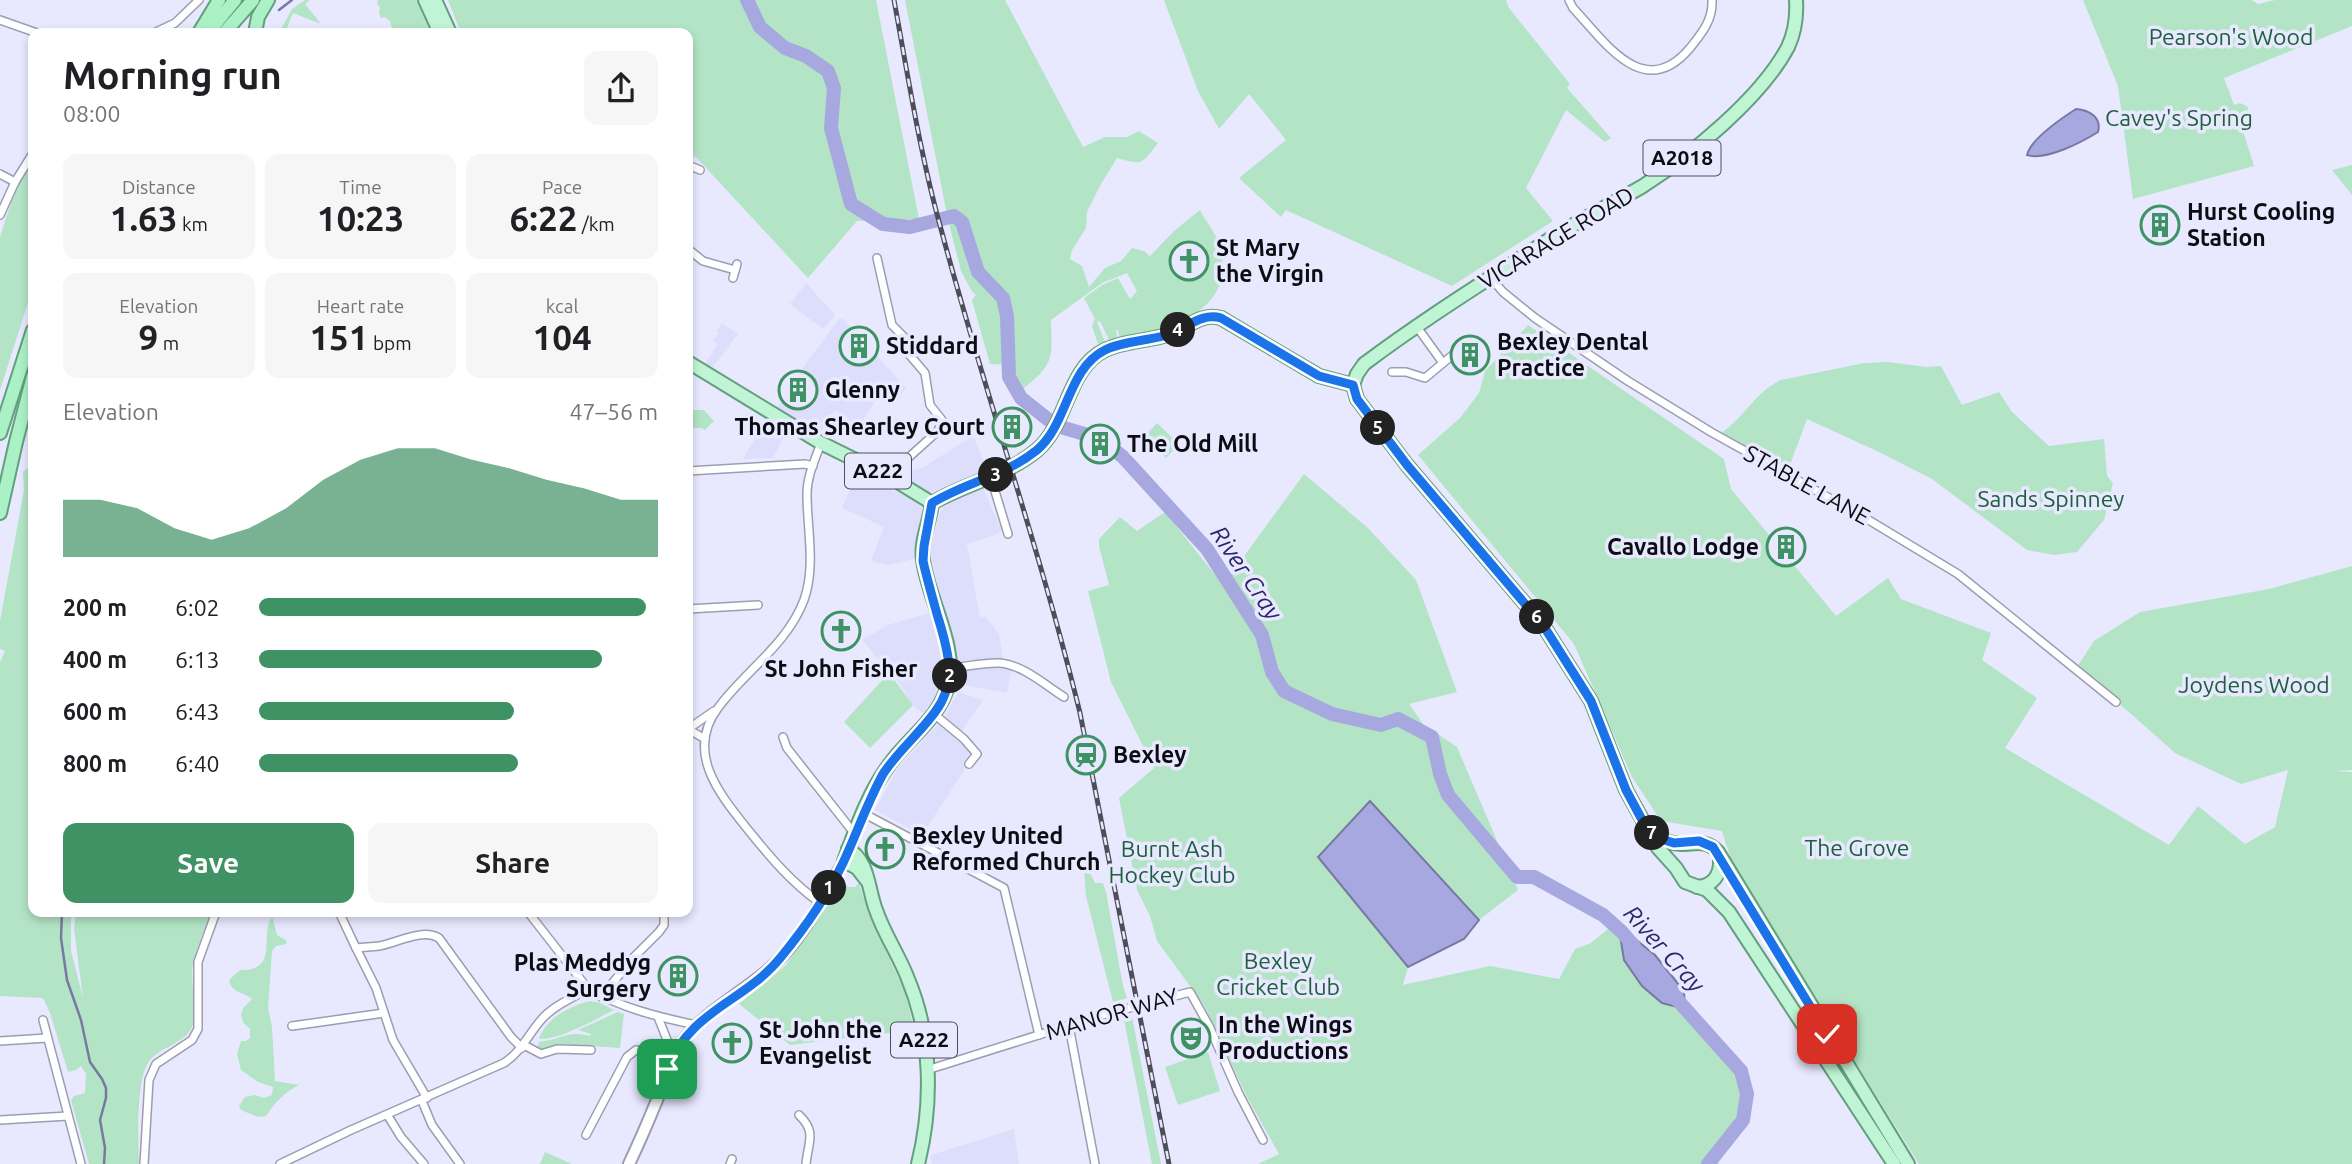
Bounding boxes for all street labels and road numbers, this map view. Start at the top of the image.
road number: A2018 [1644,140,1720,176]
street label: VICARAGE ROAD [1474,181,1638,294]
street label: STABLE LANE [1740,440,1874,529]
road number: A222 [845,454,911,489]
street label: MANOR WAY [1043,983,1182,1044]
road number: A222 [891,1023,957,1058]

